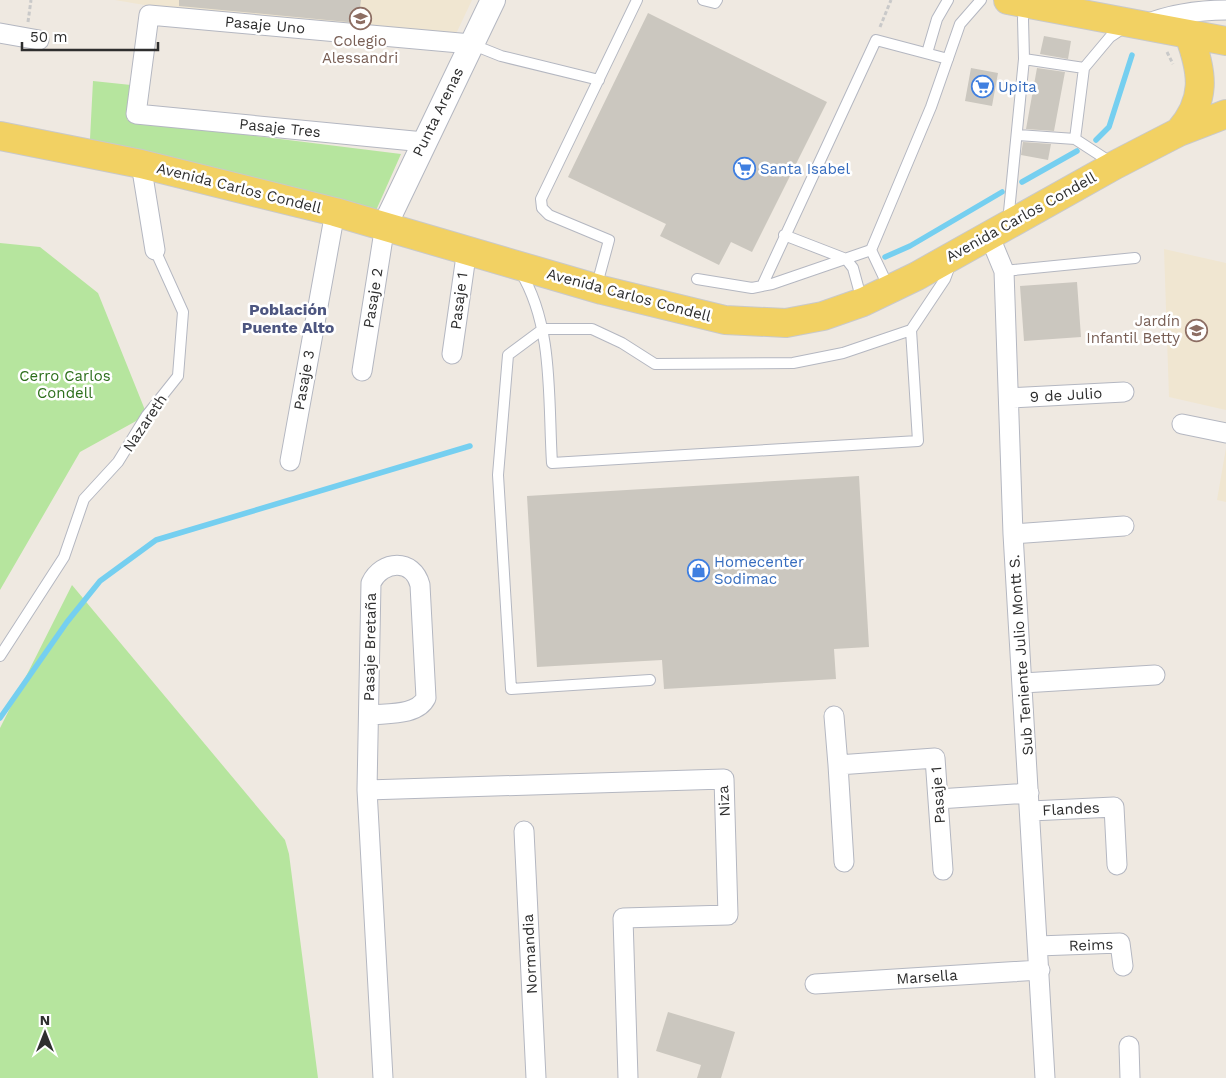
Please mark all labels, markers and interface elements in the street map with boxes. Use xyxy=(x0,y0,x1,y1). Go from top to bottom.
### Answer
school or university icon: Colegio Alessandri xyxy=(348,6,372,30)
street label: Pasaje Uno xyxy=(224,13,306,37)
scale bar xyxy=(22,20,159,52)
text: 50 m xyxy=(30,28,67,46)
place label: Colegio Alessandri xyxy=(322,32,398,67)
street label: Punta Arenas xyxy=(409,65,467,159)
supermarket icon: Upita xyxy=(970,75,994,99)
place label: Upita xyxy=(998,78,1037,96)
street label: Pasaje Tres xyxy=(238,115,322,141)
supermarket icon: Santa Isabel xyxy=(732,157,756,181)
street label: Avenida Carlos Condell xyxy=(155,159,324,217)
place label: Santa Isabel xyxy=(760,160,850,178)
street label: Avenida Carlos Condell xyxy=(943,168,1100,266)
street label: Avenida Carlos Condell xyxy=(545,264,713,326)
street label: Pasaje 2 xyxy=(359,267,387,329)
street label: Pasaje 1 xyxy=(447,271,471,331)
district label: Población Puente Alto xyxy=(242,300,335,337)
place label: Jardín Infantil Betty xyxy=(1086,312,1180,347)
school or university icon: Jardín Infantil Betty xyxy=(1184,318,1208,342)
street label: Pasaje 3 xyxy=(290,349,318,411)
park label: Cerro Carlos Condell xyxy=(19,367,111,402)
street label: 9 de Julio xyxy=(1029,384,1103,406)
street label: Nazareth xyxy=(119,391,171,455)
place label: Homecenter Sodimac xyxy=(714,553,804,588)
street label: Sub Teniente Julio Montt S. xyxy=(1005,554,1037,756)
shop icon: Homecenter Sodimac xyxy=(686,559,710,583)
street label: Pasaje Bretaña xyxy=(360,592,380,701)
street label: Pasaje 1 xyxy=(927,766,949,824)
street label: Niza xyxy=(714,784,734,817)
street label: Flandes xyxy=(1042,799,1100,819)
street label: Normandia xyxy=(519,913,541,994)
street label: Reims xyxy=(1068,935,1114,955)
street label: Marsella xyxy=(896,966,959,988)
north arrow xyxy=(20,1008,70,1058)
text: N xyxy=(40,1012,50,1028)

